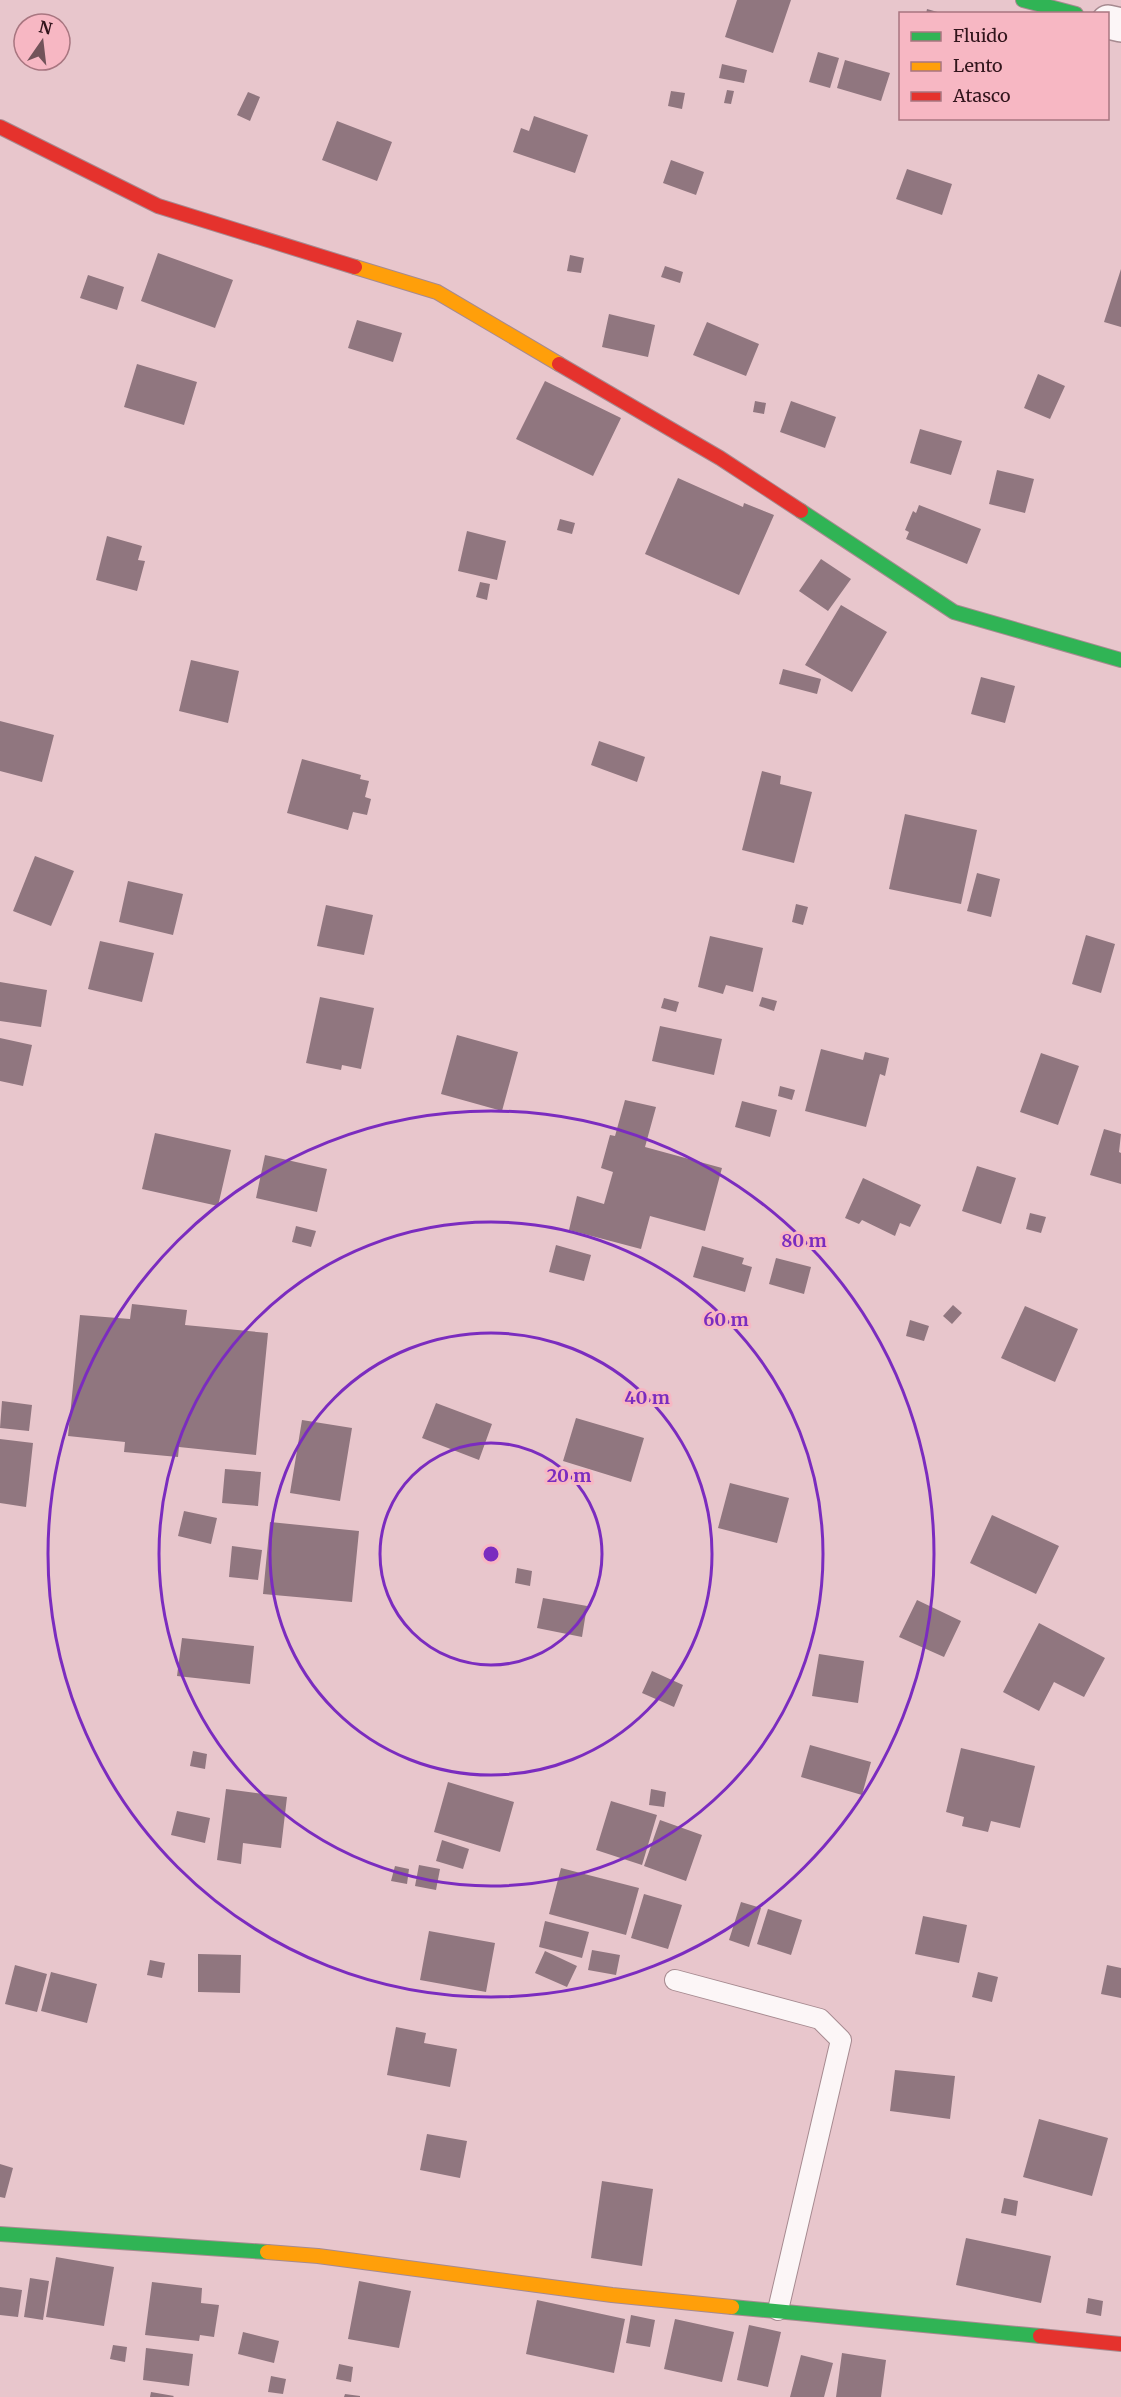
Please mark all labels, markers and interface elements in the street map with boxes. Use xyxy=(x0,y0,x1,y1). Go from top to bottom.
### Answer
north arrow xyxy=(12,12,72,72)
legend xyxy=(899,12,1109,120)
text: N xyxy=(37,16,55,39)
text: Fluido xyxy=(953,24,1008,47)
text: Lento xyxy=(953,54,1003,77)
text: Atasco xyxy=(952,84,1011,107)
text: 80 m xyxy=(781,1229,827,1252)
text: 60 m xyxy=(703,1308,749,1331)
text: 40 m xyxy=(624,1386,670,1409)
text: 20 m xyxy=(547,1464,591,1487)
centre of rings xyxy=(481,1544,501,1564)

